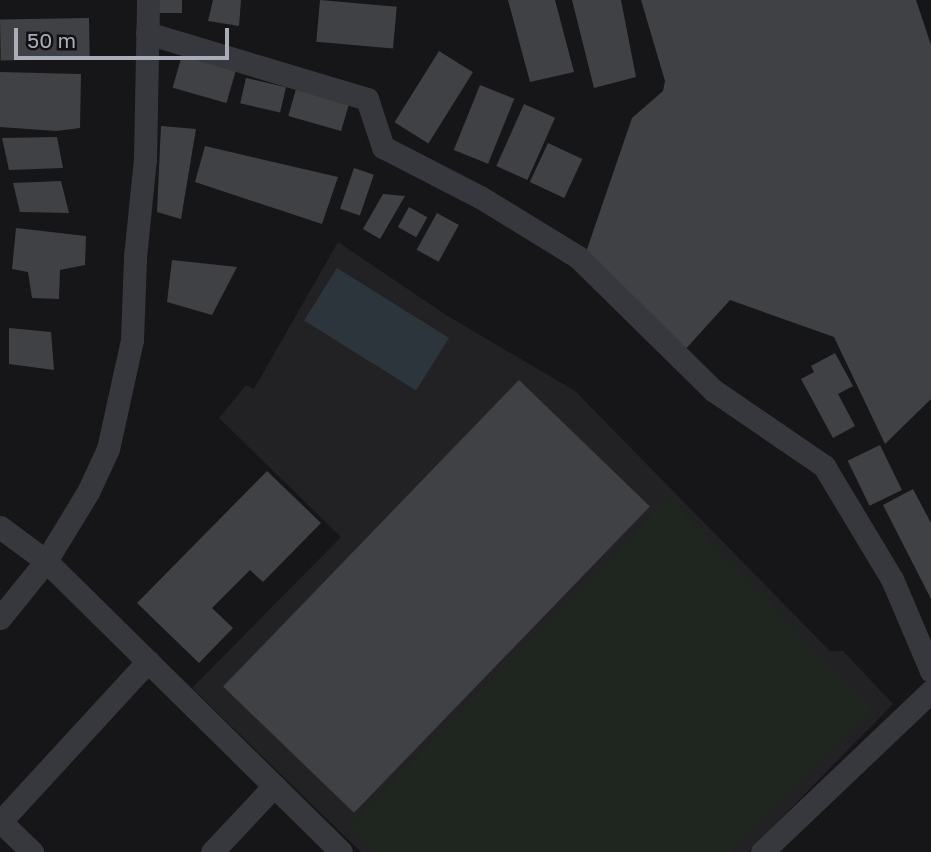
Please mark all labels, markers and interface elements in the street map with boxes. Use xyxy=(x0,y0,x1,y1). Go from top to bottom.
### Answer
scale bar xyxy=(18,14,233,58)
text: 50 m xyxy=(27,27,76,53)

